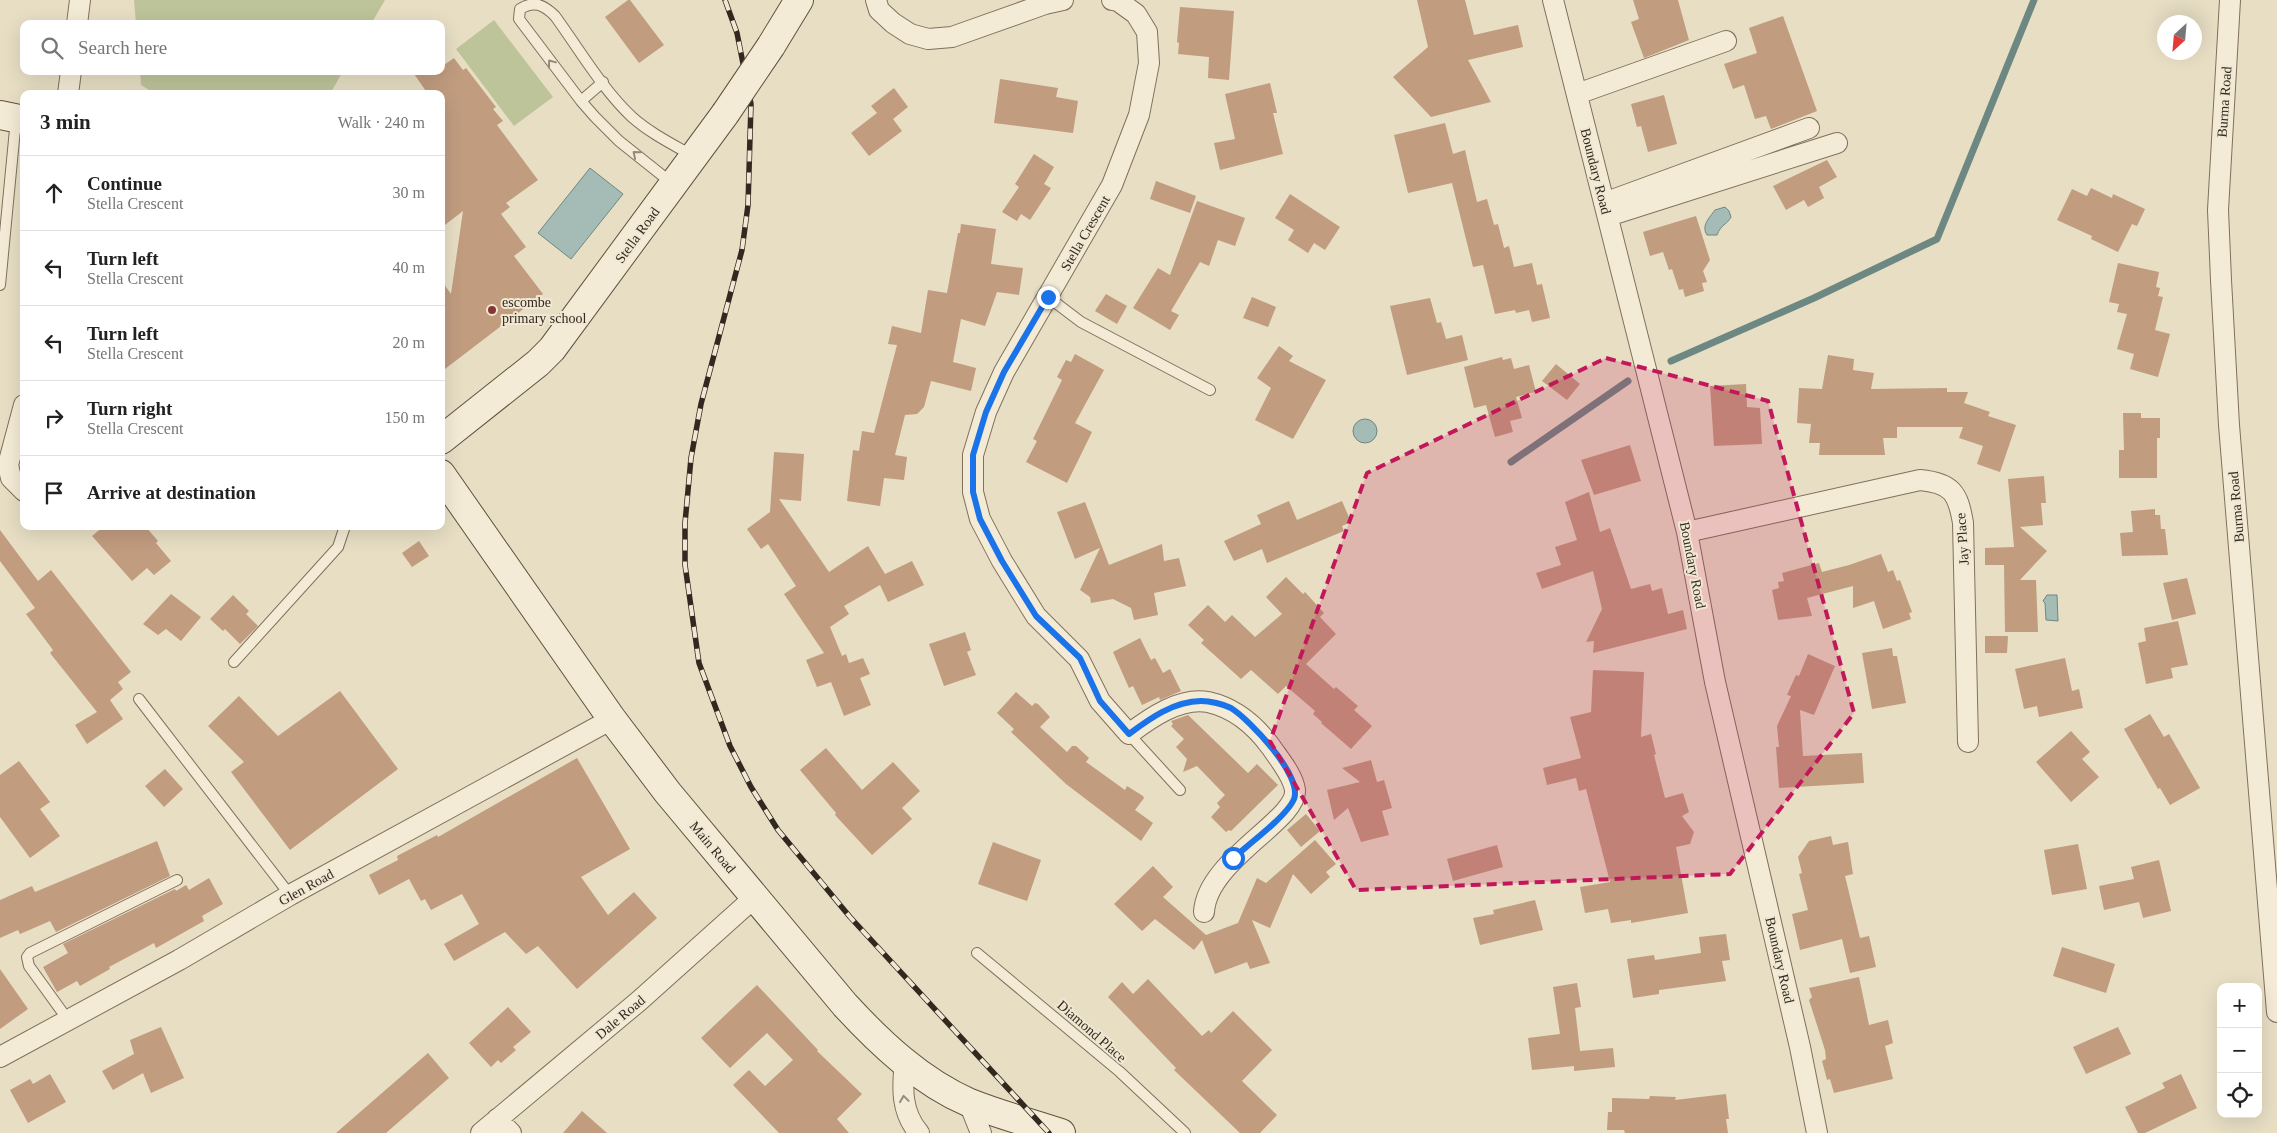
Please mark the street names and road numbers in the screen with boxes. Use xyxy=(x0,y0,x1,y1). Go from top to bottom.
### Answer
street label: Burma Road xyxy=(2215,66,2234,138)
street label: Boundary Road xyxy=(1578,126,1613,216)
street label: Stella Crescent xyxy=(1058,193,1113,274)
street label: Stella Road xyxy=(612,205,663,266)
street label: Burma Road xyxy=(2226,471,2247,543)
street label: Jay Place xyxy=(1953,512,1972,566)
street label: Boundary Road xyxy=(1677,520,1708,610)
street label: Main Road xyxy=(687,819,738,876)
street label: Glen Road xyxy=(276,866,336,909)
street label: Boundary Road xyxy=(1762,915,1797,1005)
street label: Dale Road xyxy=(593,993,648,1042)
street label: Diamond Place xyxy=(1054,998,1129,1065)

